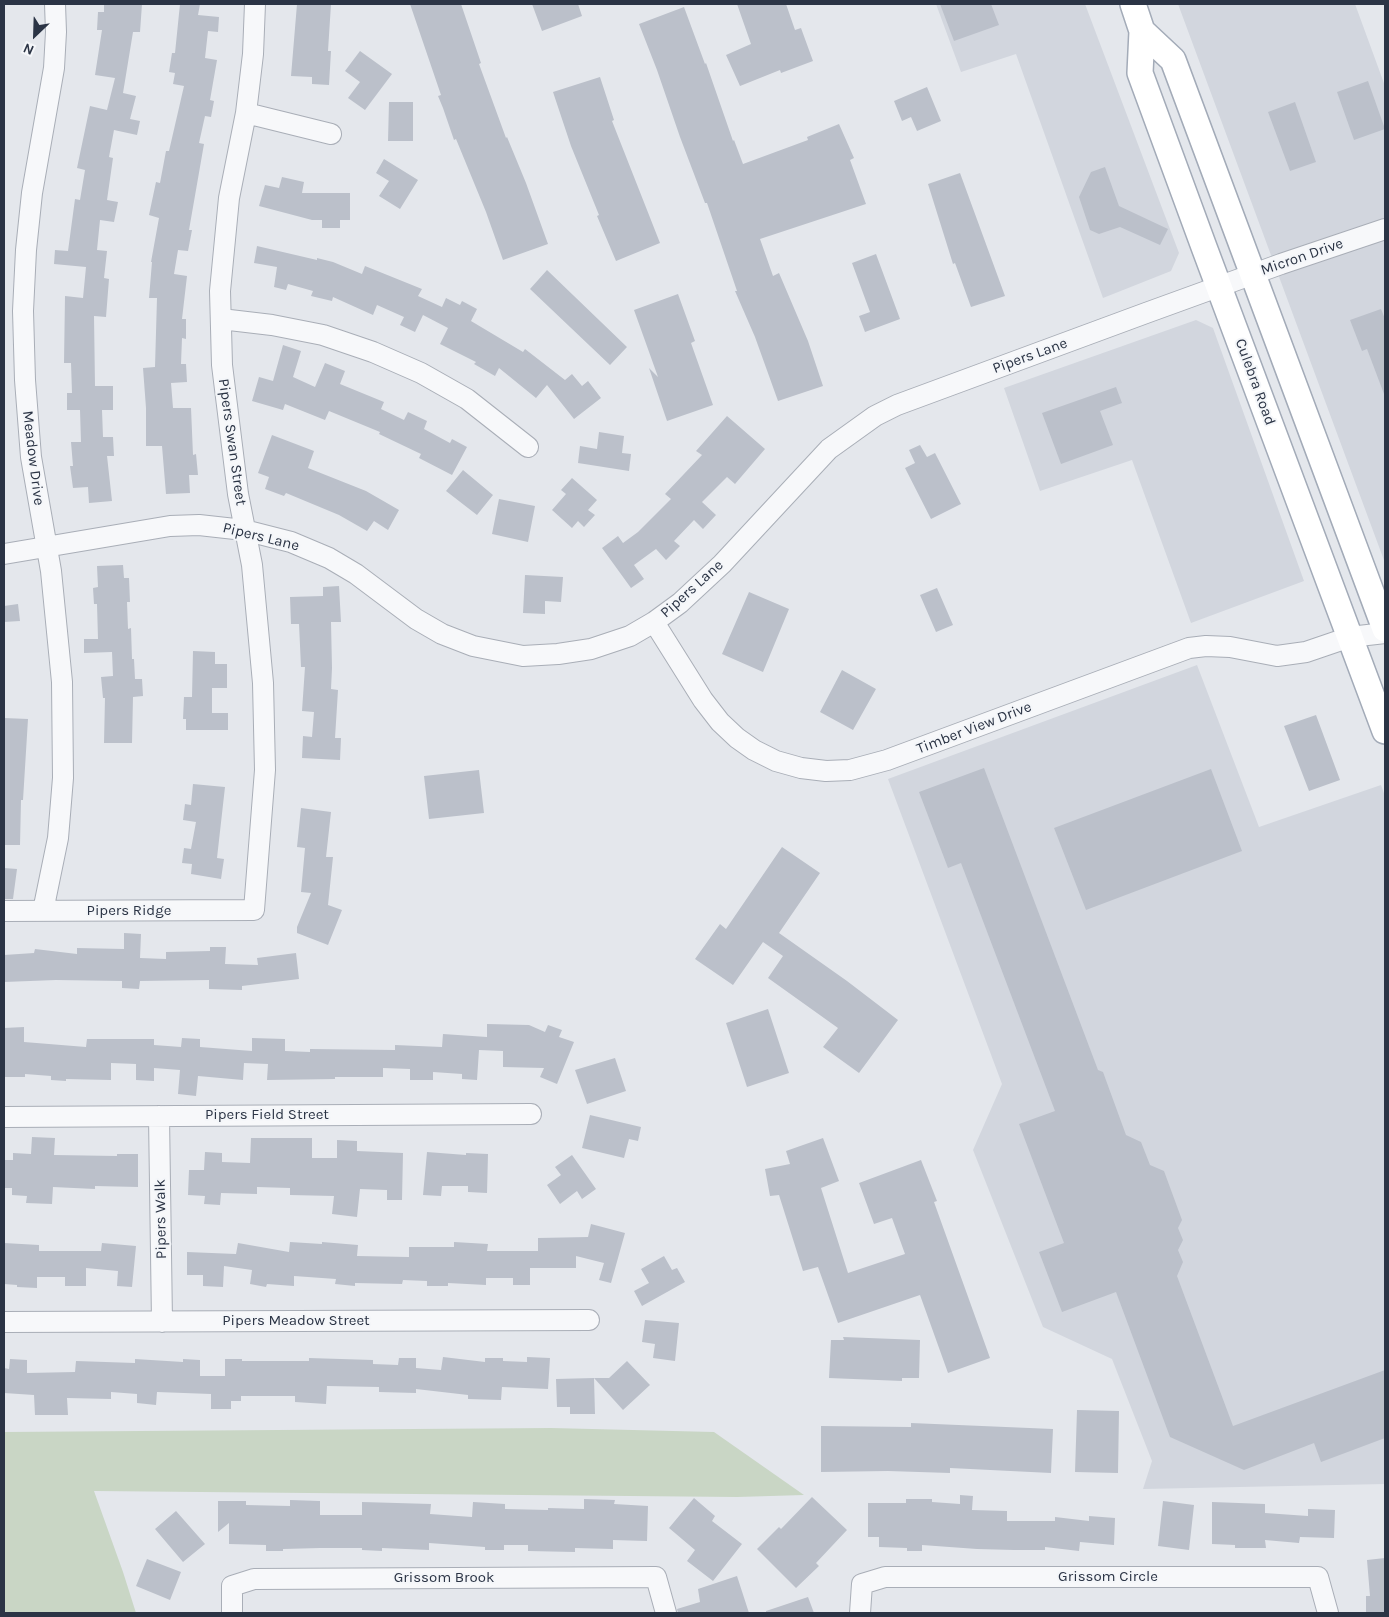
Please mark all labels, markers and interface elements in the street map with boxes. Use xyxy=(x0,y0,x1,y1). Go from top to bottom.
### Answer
north arrow xyxy=(10,10,60,60)
text: N xyxy=(21,39,37,59)
street label: Micron Drive xyxy=(1258,234,1346,280)
street label: Pipers Lane xyxy=(990,334,1070,378)
street label: Culebra Road xyxy=(1231,336,1279,428)
street label: Pipers Swan Street xyxy=(214,377,250,507)
street label: Meadow Drive xyxy=(18,410,48,506)
street label: Pipers Lane xyxy=(221,519,301,555)
street label: Pipers Lane xyxy=(657,556,727,622)
street label: Timber View Drive xyxy=(914,698,1034,758)
street label: Pipers Ridge xyxy=(87,902,171,920)
street label: Pipers Field Street xyxy=(205,1106,329,1124)
street label: Pipers Walk xyxy=(151,1179,171,1259)
street label: Pipers Meadow Street xyxy=(222,1312,370,1330)
street label: Grissom Circle xyxy=(1058,1568,1158,1586)
street label: Grissom Brook xyxy=(394,1569,494,1587)

